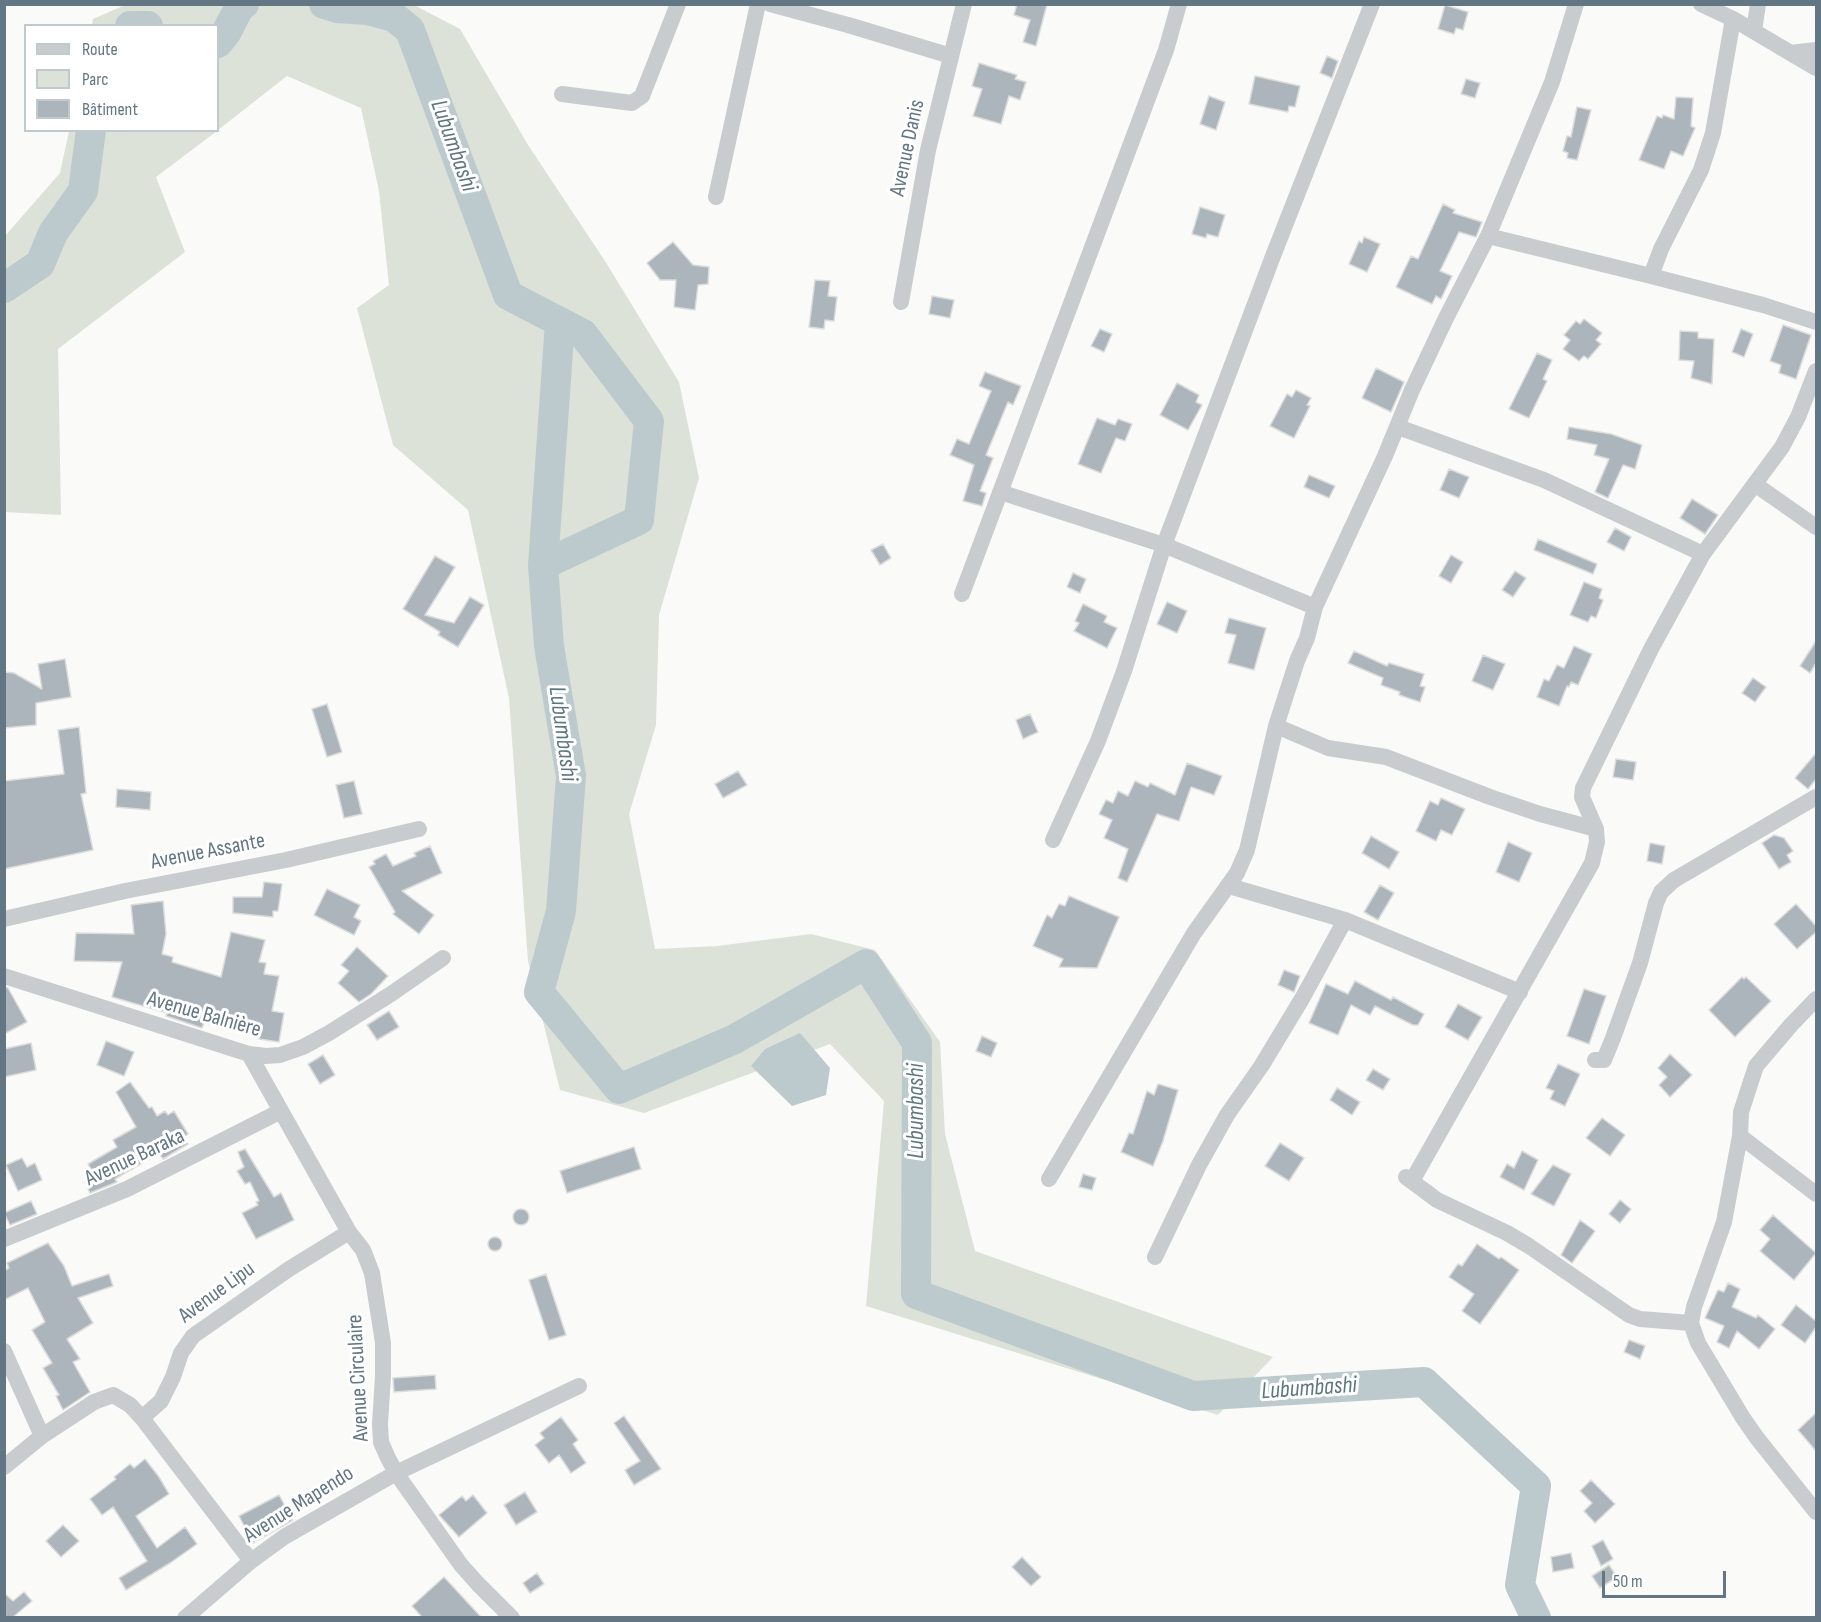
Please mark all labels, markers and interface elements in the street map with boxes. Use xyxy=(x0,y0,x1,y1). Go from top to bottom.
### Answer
legend xyxy=(24,24,219,132)
text: Route xyxy=(82,39,118,60)
text: Parc xyxy=(82,69,108,90)
water label: Lubumbashi xyxy=(423,96,483,196)
street label: Avenue Danis xyxy=(885,97,931,199)
text: Bâtiment xyxy=(82,99,138,120)
water label: Lubumbashi xyxy=(541,685,583,783)
street label: Avenue Assante xyxy=(149,828,267,876)
street label: Avenue Balnière xyxy=(144,986,264,1044)
water label: Lubumbashi xyxy=(903,1063,931,1159)
street label: Avenue Baraka xyxy=(81,1123,189,1193)
street label: Avenue Lipu xyxy=(174,1257,260,1329)
street label: Avenue Circulaire xyxy=(342,1314,376,1442)
water label: Lubumbashi xyxy=(1260,1371,1358,1407)
street label: Avenue Mapendo xyxy=(239,1461,359,1549)
scale bar xyxy=(1605,1559,1730,1597)
text: 50 m xyxy=(1613,1571,1643,1592)

